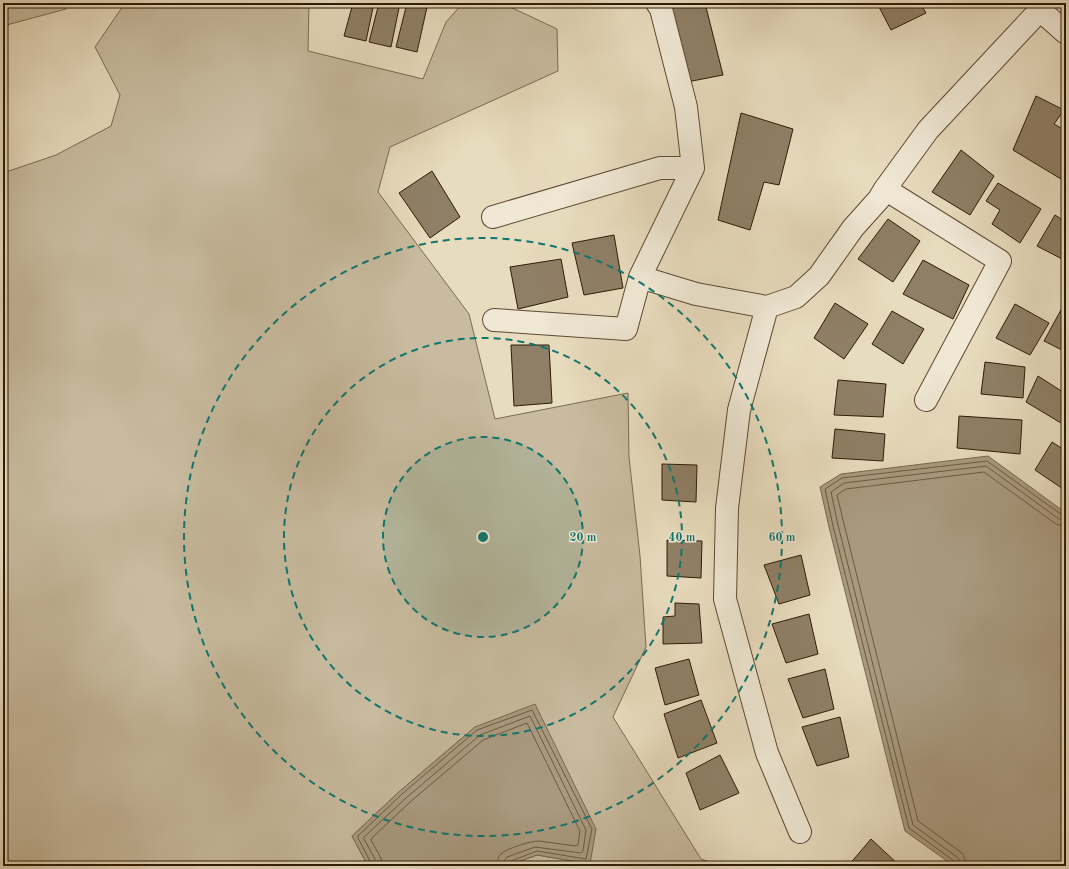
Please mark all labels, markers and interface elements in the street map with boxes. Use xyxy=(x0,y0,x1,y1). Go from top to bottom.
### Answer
centre of rings xyxy=(476,530,490,544)
text: 20 m xyxy=(570,532,597,544)
text: 40 m xyxy=(669,532,696,544)
text: 60 m xyxy=(769,532,796,544)

